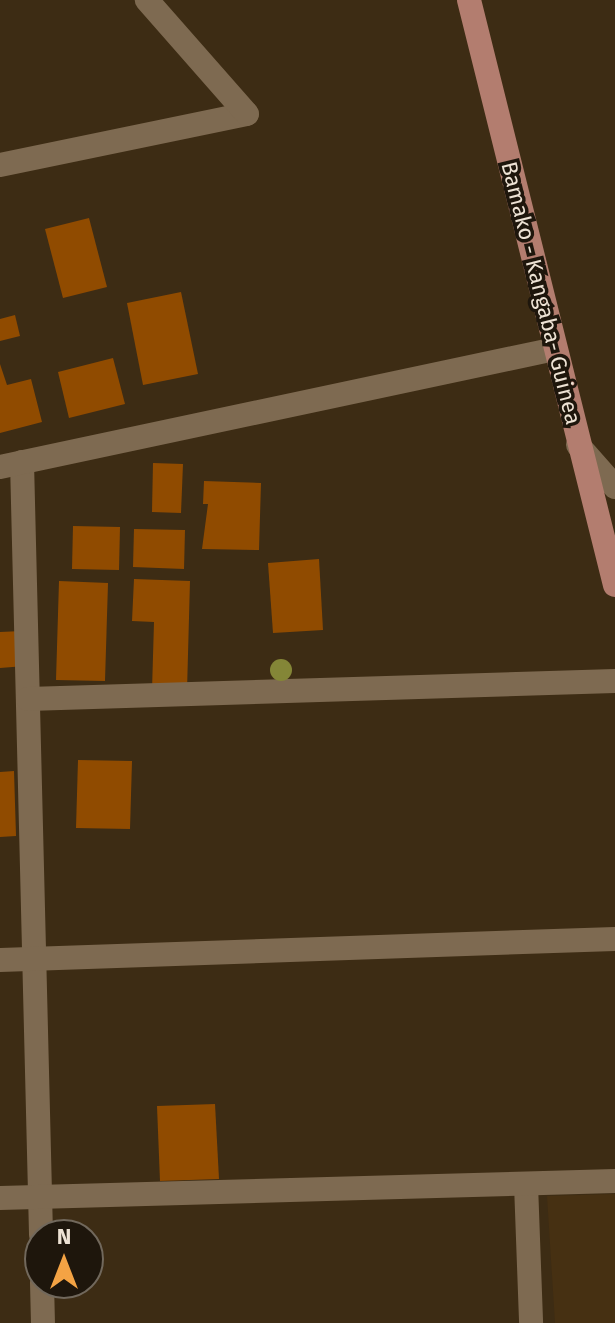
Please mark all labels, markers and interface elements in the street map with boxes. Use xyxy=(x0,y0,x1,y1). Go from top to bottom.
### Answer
street label: Bamako - Kangaba- Guinea xyxy=(496,159,586,427)
north arrow xyxy=(24,1219,104,1299)
text: N xyxy=(57,1223,71,1250)

